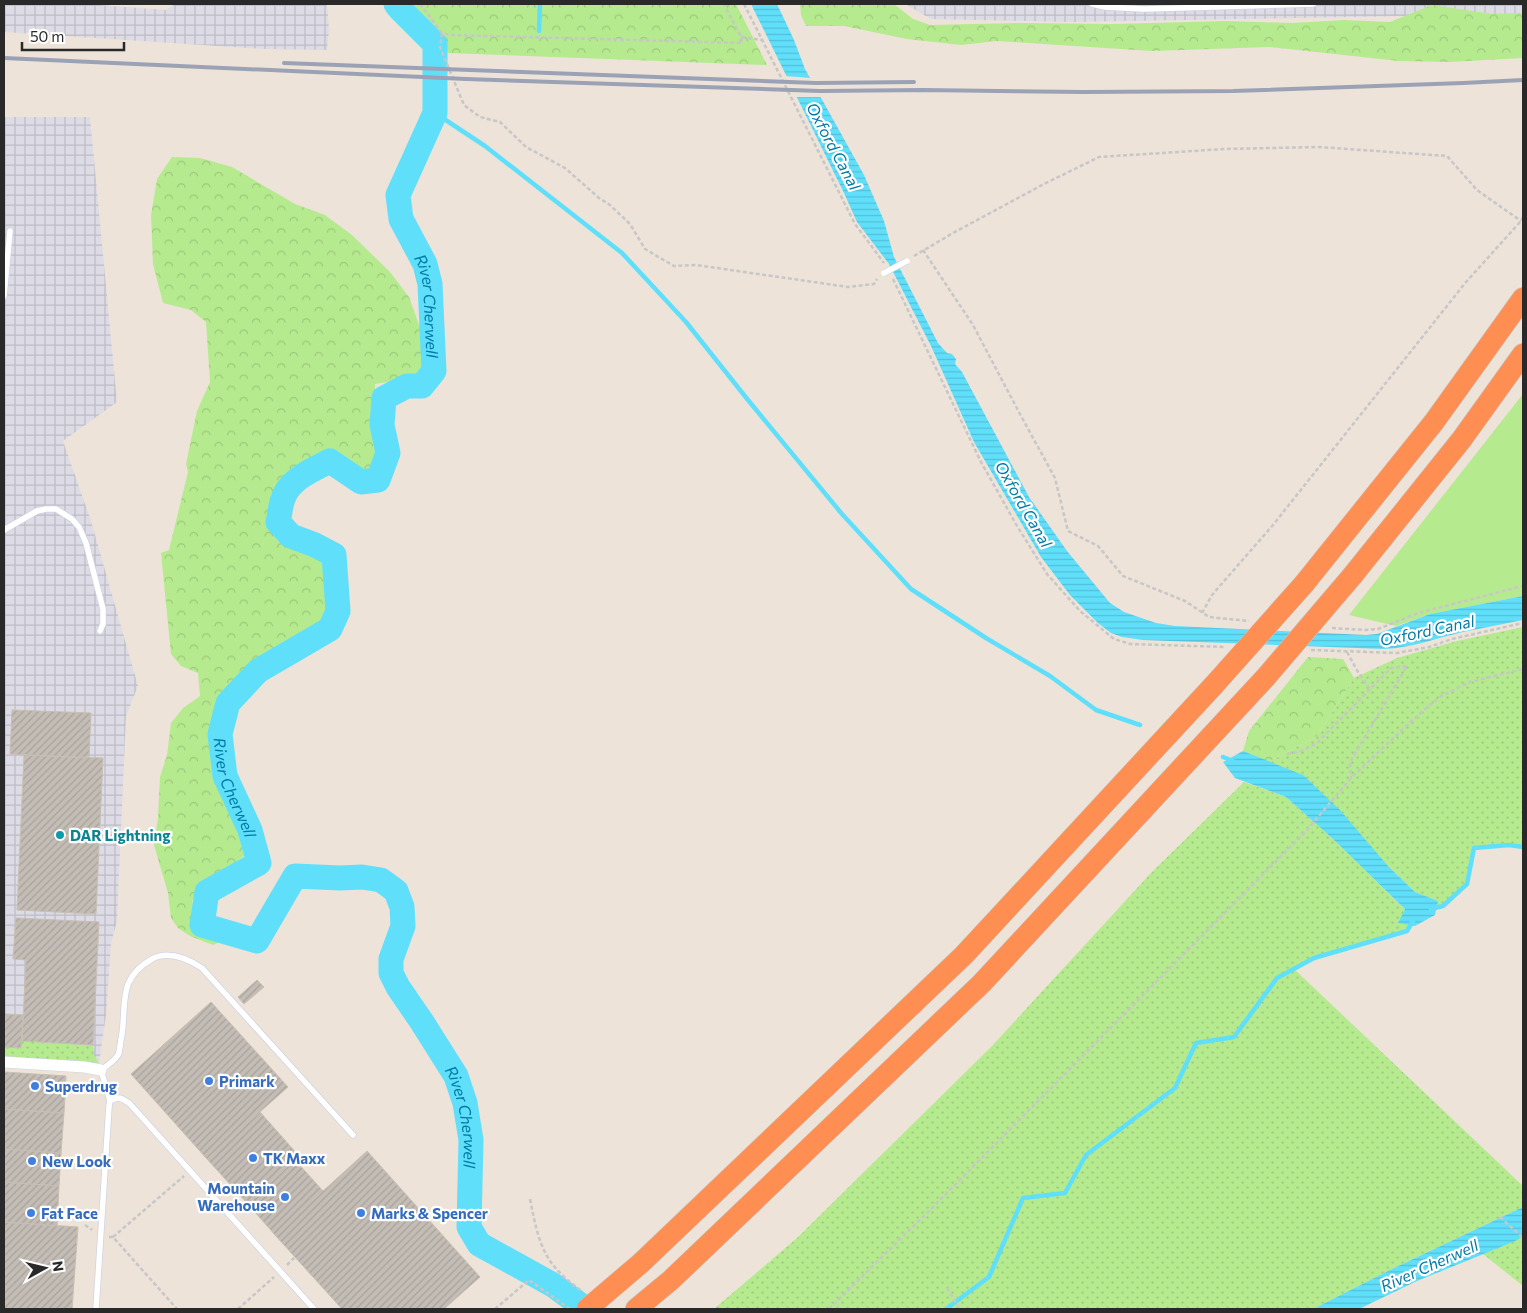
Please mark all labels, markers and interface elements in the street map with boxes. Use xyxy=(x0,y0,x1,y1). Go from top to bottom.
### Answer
scale bar xyxy=(22,20,125,52)
text: 50 m xyxy=(30,27,64,45)
water label: Oxford Canal xyxy=(803,99,865,194)
water label: River Cherwell xyxy=(412,250,443,359)
water label: Oxford Canal xyxy=(992,458,1057,551)
water label: Oxford Canal xyxy=(1378,611,1477,649)
water label: River Cherwell xyxy=(211,736,261,840)
place label: DAR Lightning xyxy=(70,826,170,844)
marker: DAR Lightning xyxy=(54,829,66,841)
water label: River Cherwell xyxy=(442,1062,481,1169)
place label: Primark xyxy=(219,1072,275,1090)
marker: Primark xyxy=(203,1075,215,1087)
place label: Superdrug xyxy=(45,1077,117,1095)
marker: Superdrug xyxy=(29,1080,41,1092)
place label: TK Maxx xyxy=(263,1149,326,1167)
place label: New Look xyxy=(42,1152,112,1170)
marker: TK Maxx xyxy=(247,1152,259,1164)
marker: New Look xyxy=(26,1155,38,1167)
place label: Mountain Warehouse xyxy=(197,1179,275,1214)
marker: Mountain Warehouse xyxy=(279,1191,291,1203)
place label: Fat Face xyxy=(41,1204,98,1222)
place label: Marks & Spencer xyxy=(371,1204,488,1222)
marker: Fat Face xyxy=(25,1207,37,1219)
marker: Marks & Spencer xyxy=(355,1207,367,1219)
water label: River Cherwell xyxy=(1377,1235,1482,1295)
north arrow xyxy=(20,1243,70,1293)
text: N xyxy=(49,1260,68,1273)

